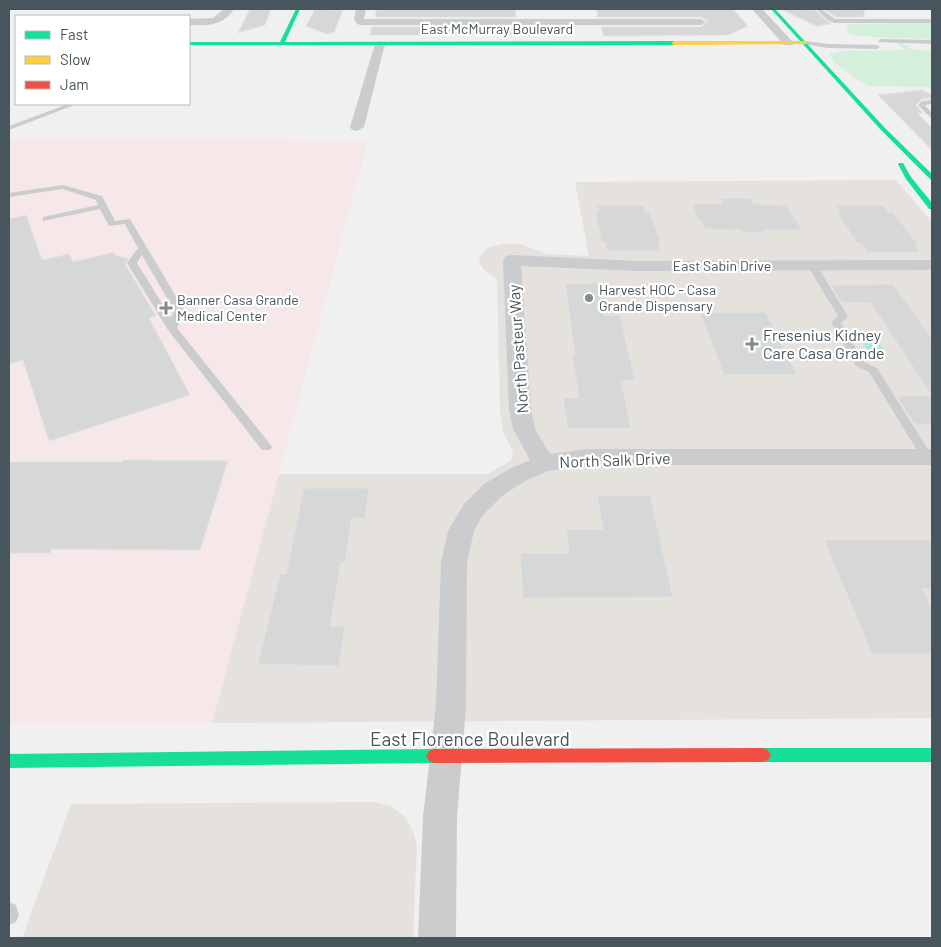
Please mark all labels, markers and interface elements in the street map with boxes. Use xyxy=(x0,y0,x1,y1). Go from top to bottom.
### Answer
legend xyxy=(15,15,190,105)
street label: East McMurray Boulevard xyxy=(421,20,573,37)
text: Fast xyxy=(60,25,88,43)
text: Slow xyxy=(60,50,91,68)
text: Jam xyxy=(60,75,89,93)
street label: East Sabin Drive xyxy=(673,257,771,274)
place label: Harvest HOC - Casa Grande Dispensary xyxy=(599,281,716,314)
street label: North Pasteur Way xyxy=(503,283,531,414)
place label: Banner Casa Grande Medical Center xyxy=(177,291,299,324)
marker: Harvest HOC - Casa Grande Dispensary xyxy=(583,292,595,304)
marker: Banner Casa Grande Medical Center xyxy=(159,301,173,315)
place label: Fresenius Kidney Care Casa Grande xyxy=(763,325,885,362)
marker: Fresenius Kidney Care Casa Grande xyxy=(745,337,759,351)
street label: North Salk Drive xyxy=(559,448,671,471)
street label: East Florence Boulevard xyxy=(370,727,570,750)

